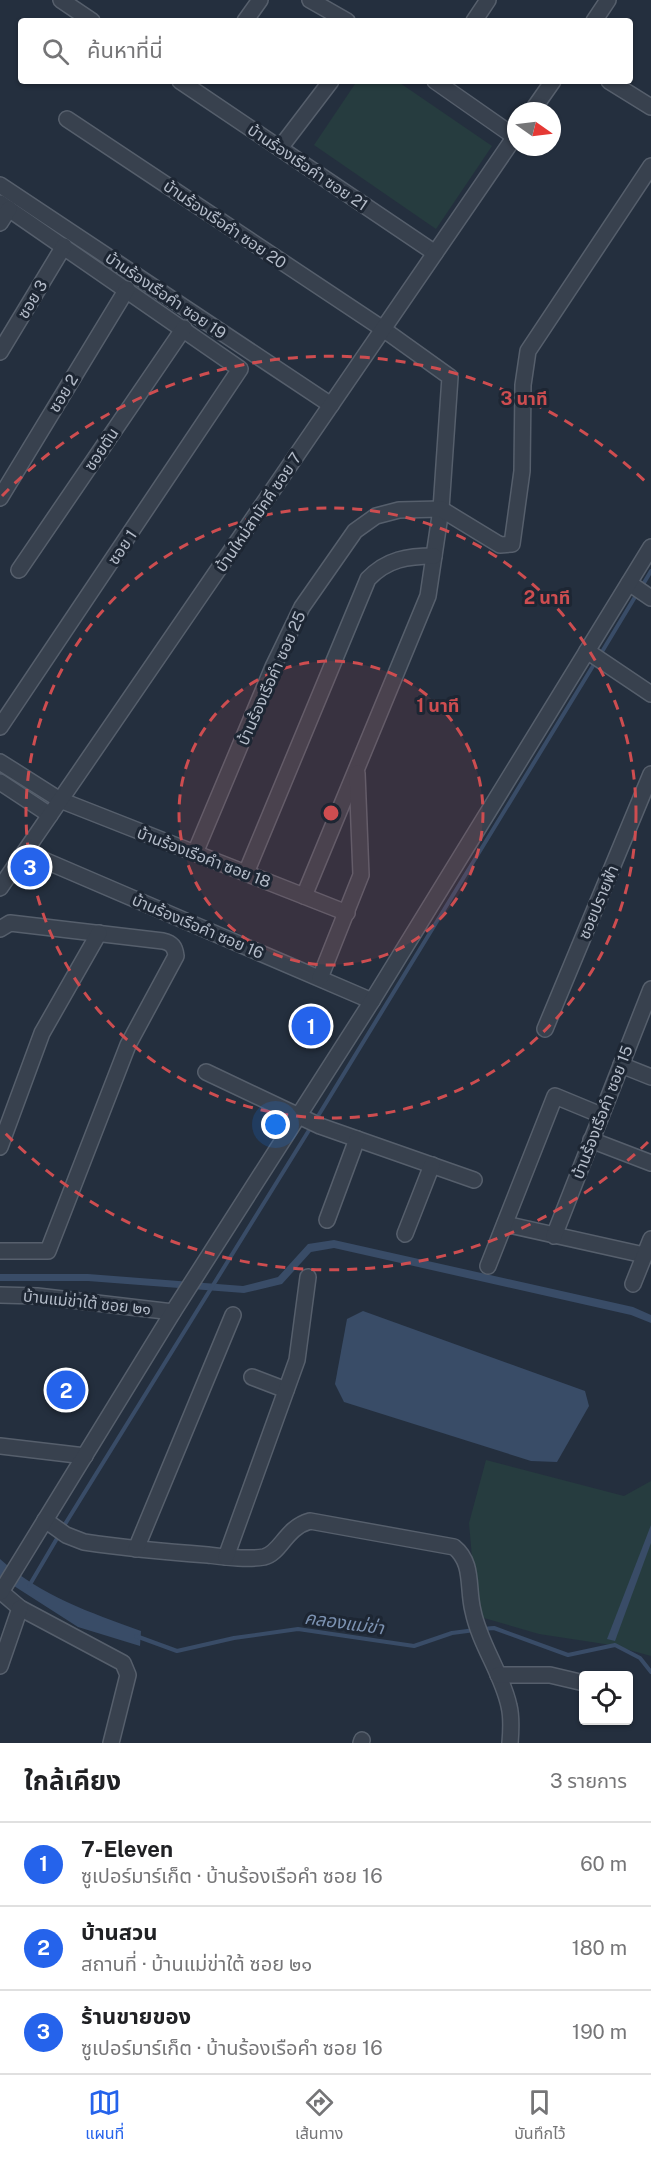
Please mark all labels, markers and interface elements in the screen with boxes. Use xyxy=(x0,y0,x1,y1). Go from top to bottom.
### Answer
search box xyxy=(18,18,633,84)
icon: search xyxy=(39,35,72,68)
text: ค้นหาที่นี่ xyxy=(87,37,163,63)
north arrow xyxy=(507,102,561,156)
street label: บ้านร้องเรือคำ ซอย 21 xyxy=(244,120,371,215)
street label: บ้านร้องเรือคำ ซอย 20 xyxy=(160,176,290,273)
street label: บ้านร้องเรือคำ ซอย 19 xyxy=(102,248,230,343)
street label: ซอย 3 xyxy=(14,277,51,322)
street label: ซอย 2 xyxy=(45,371,82,416)
text: 3 นาที xyxy=(500,388,548,409)
street label: ซอยตัน xyxy=(80,424,123,474)
street label: บ้านใหม่สามัคคี ซอย 7 xyxy=(211,449,305,576)
street label: ซอย 1 xyxy=(104,526,141,568)
text: 2 นาที xyxy=(524,587,570,608)
street label: บ้านร้องเรือคำ ซอย 25 xyxy=(233,608,310,748)
text: 1 นาที xyxy=(417,695,459,716)
centre of rings xyxy=(321,803,341,823)
street label: บ้านร้องเรือคำ ซอย 18 xyxy=(134,823,273,892)
pin: 3 xyxy=(10,844,50,890)
street label: ซอยปรายฟ้า xyxy=(574,862,623,942)
street label: บ้านร้องเรือคำ ซอย 16 xyxy=(129,890,267,963)
pin: 1 xyxy=(292,1004,330,1048)
street label: บ้านร้องเรือคำ ซอย 15 xyxy=(568,1043,637,1182)
your location xyxy=(261,1110,290,1139)
street label: บ้านแม่ข่าใต้ ซอย ๒๑ xyxy=(22,1286,152,1319)
pin: 2 xyxy=(46,1368,86,1412)
water label: คลองแม่ข่า xyxy=(303,1607,386,1639)
map controls xyxy=(579,1671,633,1725)
button: locate xyxy=(579,1671,633,1725)
text: ใกล้เคียง xyxy=(24,1765,121,1796)
text: 3 รายการ xyxy=(550,1769,627,1793)
text: 7-Eleven xyxy=(81,1836,173,1862)
text: 1 xyxy=(39,1852,48,1876)
text: 60 m xyxy=(580,1852,627,1876)
text: ซูเปอร์มาร์เก็ต · บ้านร้องเรือคำ ซอย 16 xyxy=(81,1864,383,1888)
text: บ้านสวน xyxy=(81,1919,158,1945)
text: 2 xyxy=(37,1936,50,1960)
text: 180 m xyxy=(572,1936,627,1960)
text: สถานที่ · บ้านแม่ข่าใต้ ซอย ๒๑ xyxy=(81,1952,312,1976)
text: ร้านขายของ xyxy=(81,2003,191,2029)
text: 3 xyxy=(37,2020,50,2044)
text: 190 m xyxy=(572,2020,627,2044)
text: ซูเปอร์มาร์เก็ต · บ้านร้องเรือคำ ซอย 16 xyxy=(81,2036,383,2060)
tab: แผนที่ xyxy=(85,2086,124,2146)
tab: เส้นทาง xyxy=(295,2086,343,2146)
tab: บันทึกไว้ xyxy=(514,2086,566,2146)

